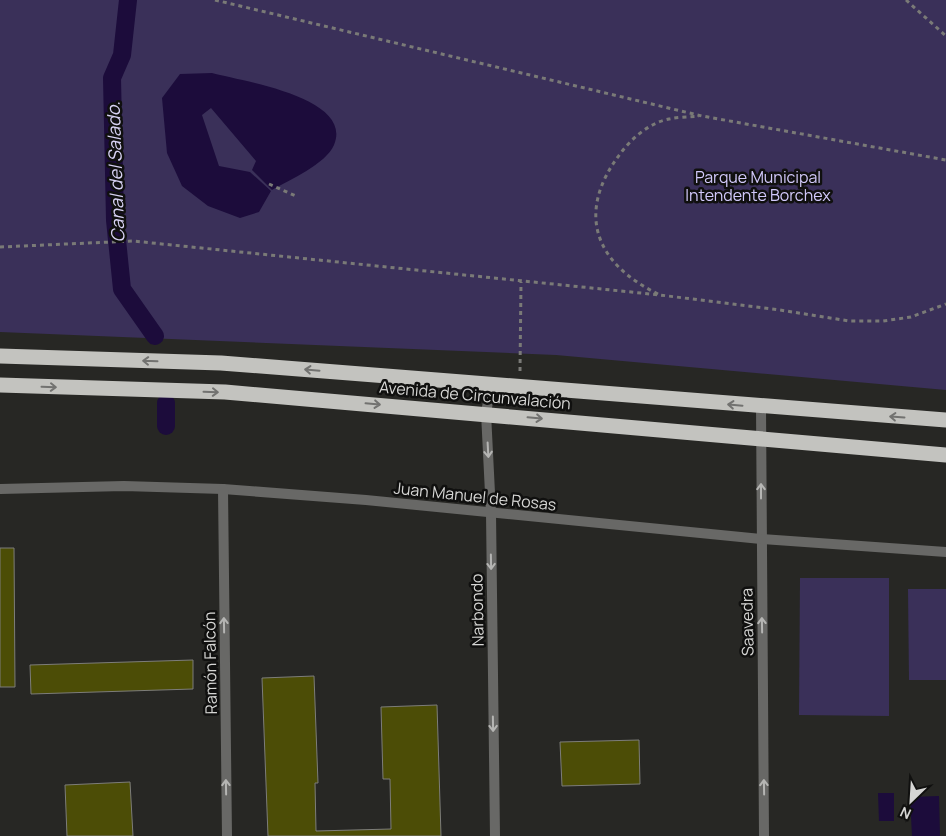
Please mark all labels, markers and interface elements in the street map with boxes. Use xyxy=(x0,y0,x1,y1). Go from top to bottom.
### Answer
water label: Canal del Salado. xyxy=(101,101,129,243)
park label: Parque Municipal Intendente Borchex xyxy=(685,166,831,206)
one-way arrow xyxy=(142,356,158,366)
one-way arrow xyxy=(304,366,320,375)
street label: Avenida de Circunvalación xyxy=(378,376,572,414)
one-way arrow xyxy=(40,382,56,391)
one-way arrow xyxy=(203,387,219,396)
one-way arrow xyxy=(365,399,381,409)
one-way arrow xyxy=(728,400,744,409)
one-way arrow xyxy=(527,413,543,423)
one-way arrow xyxy=(890,413,906,422)
one-way arrow xyxy=(483,442,492,458)
street label: Juan Manuel de Rosas xyxy=(393,477,557,515)
one-way arrow xyxy=(756,483,766,499)
one-way arrow xyxy=(486,553,496,569)
street label: Narbondo xyxy=(465,573,489,647)
street label: Saavedra xyxy=(735,588,759,656)
street label: Ramón Falcón xyxy=(198,612,222,714)
one-way arrow xyxy=(220,617,229,633)
one-way arrow xyxy=(757,617,767,634)
one-way arrow xyxy=(488,716,498,732)
north arrow xyxy=(886,776,936,826)
one-way arrow xyxy=(222,780,231,796)
one-way arrow xyxy=(759,780,769,796)
text: N xyxy=(897,802,914,824)

